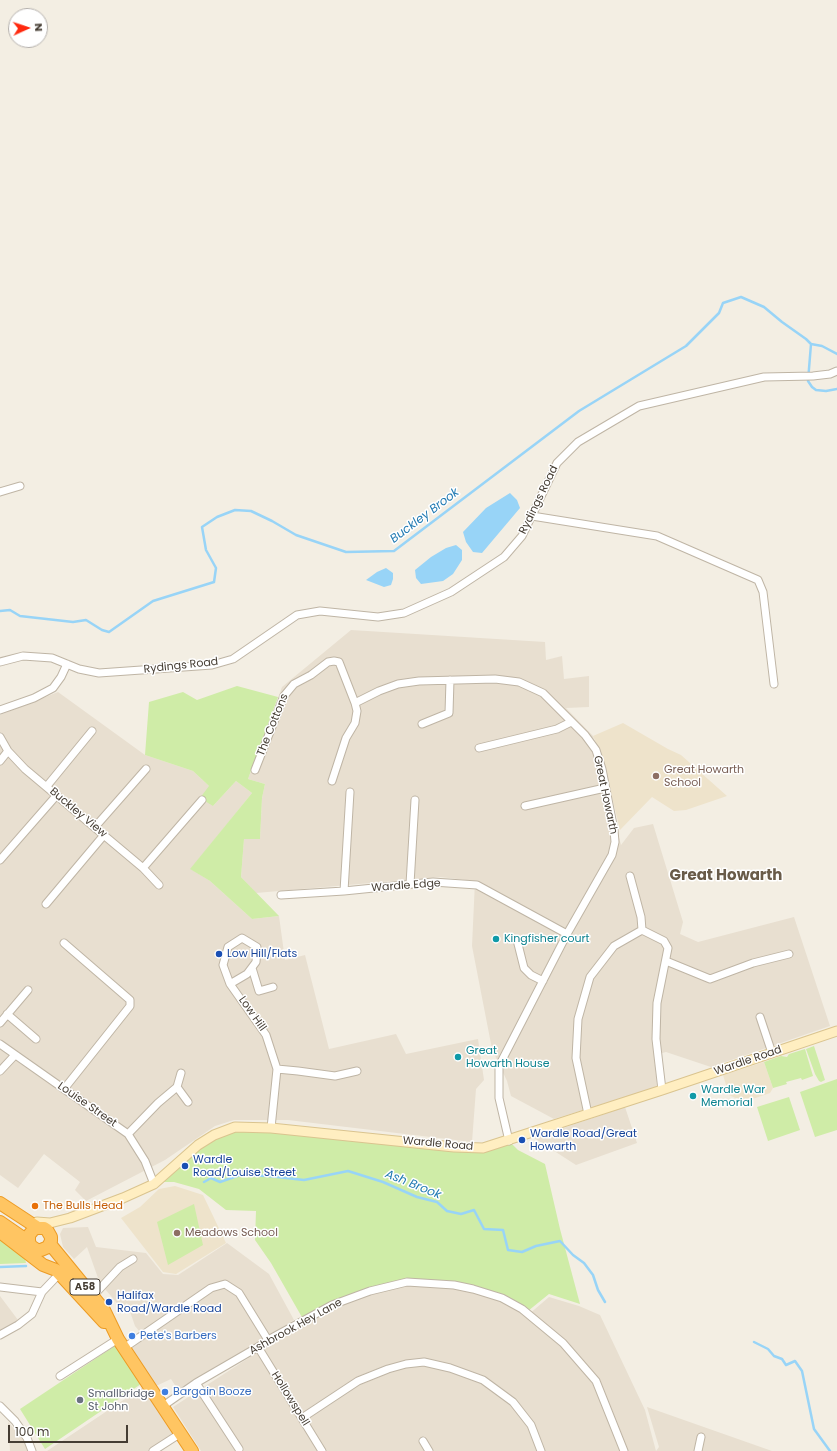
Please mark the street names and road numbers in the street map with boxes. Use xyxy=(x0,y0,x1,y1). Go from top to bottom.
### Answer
street label: Rydings Road xyxy=(517,464,561,536)
street label: Rydings Road xyxy=(143,656,219,676)
street label: The Cottons xyxy=(254,692,292,758)
street label: Great Howarth xyxy=(590,754,620,836)
street label: Buckley View xyxy=(47,785,109,841)
street label: Wardle Edge xyxy=(371,877,441,895)
street label: Low Hill xyxy=(235,994,269,1034)
street label: Wardle Road xyxy=(712,1043,784,1079)
street label: Louise Street xyxy=(55,1080,119,1130)
street label: Wardle Road xyxy=(402,1134,474,1154)
road number: A58 xyxy=(70,1279,100,1295)
street label: Ashbrook Hey Lane xyxy=(247,1296,345,1358)
street label: Hollowspell xyxy=(268,1369,312,1429)

